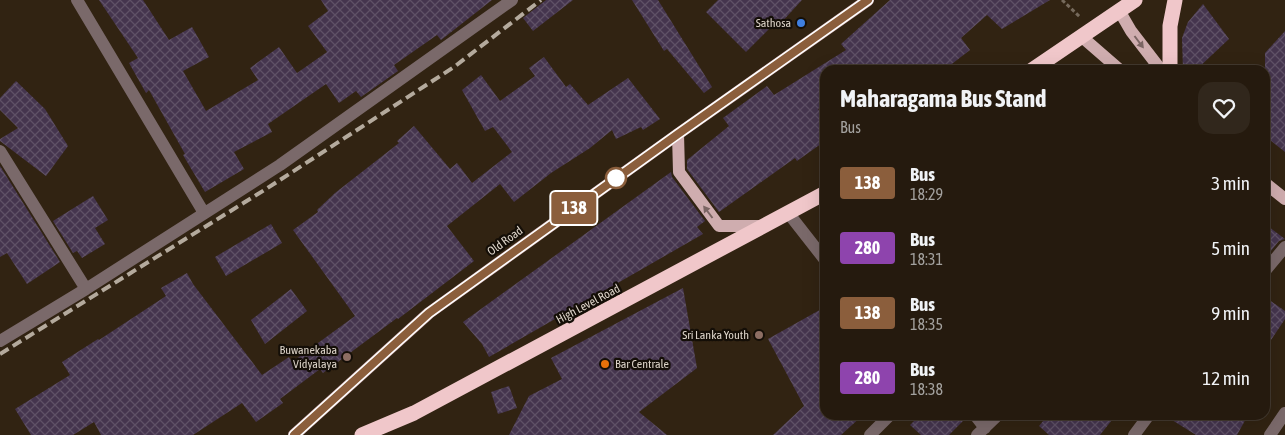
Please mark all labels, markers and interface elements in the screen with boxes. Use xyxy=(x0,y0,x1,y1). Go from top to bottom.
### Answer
place label: Sathosa xyxy=(756,16,791,30)
marker: Sathosa xyxy=(795,17,807,29)
one-way arrow xyxy=(1134,35,1144,49)
button: heart xyxy=(1198,82,1250,134)
text: Maharagama Bus Stand xyxy=(840,85,1046,112)
text: Bus xyxy=(840,118,861,136)
text: Bus xyxy=(910,163,935,185)
unlabelled marker xyxy=(605,167,627,189)
text: 138 xyxy=(855,172,880,193)
text: 3 min xyxy=(1211,172,1250,194)
text: 18:29 xyxy=(910,185,943,203)
line badge: 138 xyxy=(545,192,603,224)
text: 138 xyxy=(561,197,587,218)
one-way arrow xyxy=(703,205,713,218)
street label: Old Road xyxy=(485,223,525,259)
text: Bus xyxy=(910,228,935,250)
text: 280 xyxy=(855,237,880,258)
text: 5 min xyxy=(1211,237,1250,259)
text: 18:31 xyxy=(910,250,943,268)
street label: High Level Road xyxy=(554,281,622,327)
text: Bus xyxy=(910,293,935,315)
text: 138 xyxy=(855,302,880,323)
text: 9 min xyxy=(1211,302,1250,324)
text: 18:35 xyxy=(910,315,943,333)
place label: Sri Lanka Youth xyxy=(682,328,749,342)
marker: Sri Lanka Youth xyxy=(753,329,765,341)
place label: Buwanekaba Vidyalaya xyxy=(279,343,337,371)
marker: Buwanekaba Vidyalaya xyxy=(341,351,353,363)
place label: Bar Centrale xyxy=(615,357,669,371)
marker: Bar Centrale xyxy=(599,358,611,370)
text: Bus xyxy=(910,358,935,380)
text: 280 xyxy=(855,367,880,388)
text: 12 min xyxy=(1202,367,1250,389)
text: 18:38 xyxy=(910,380,943,398)

